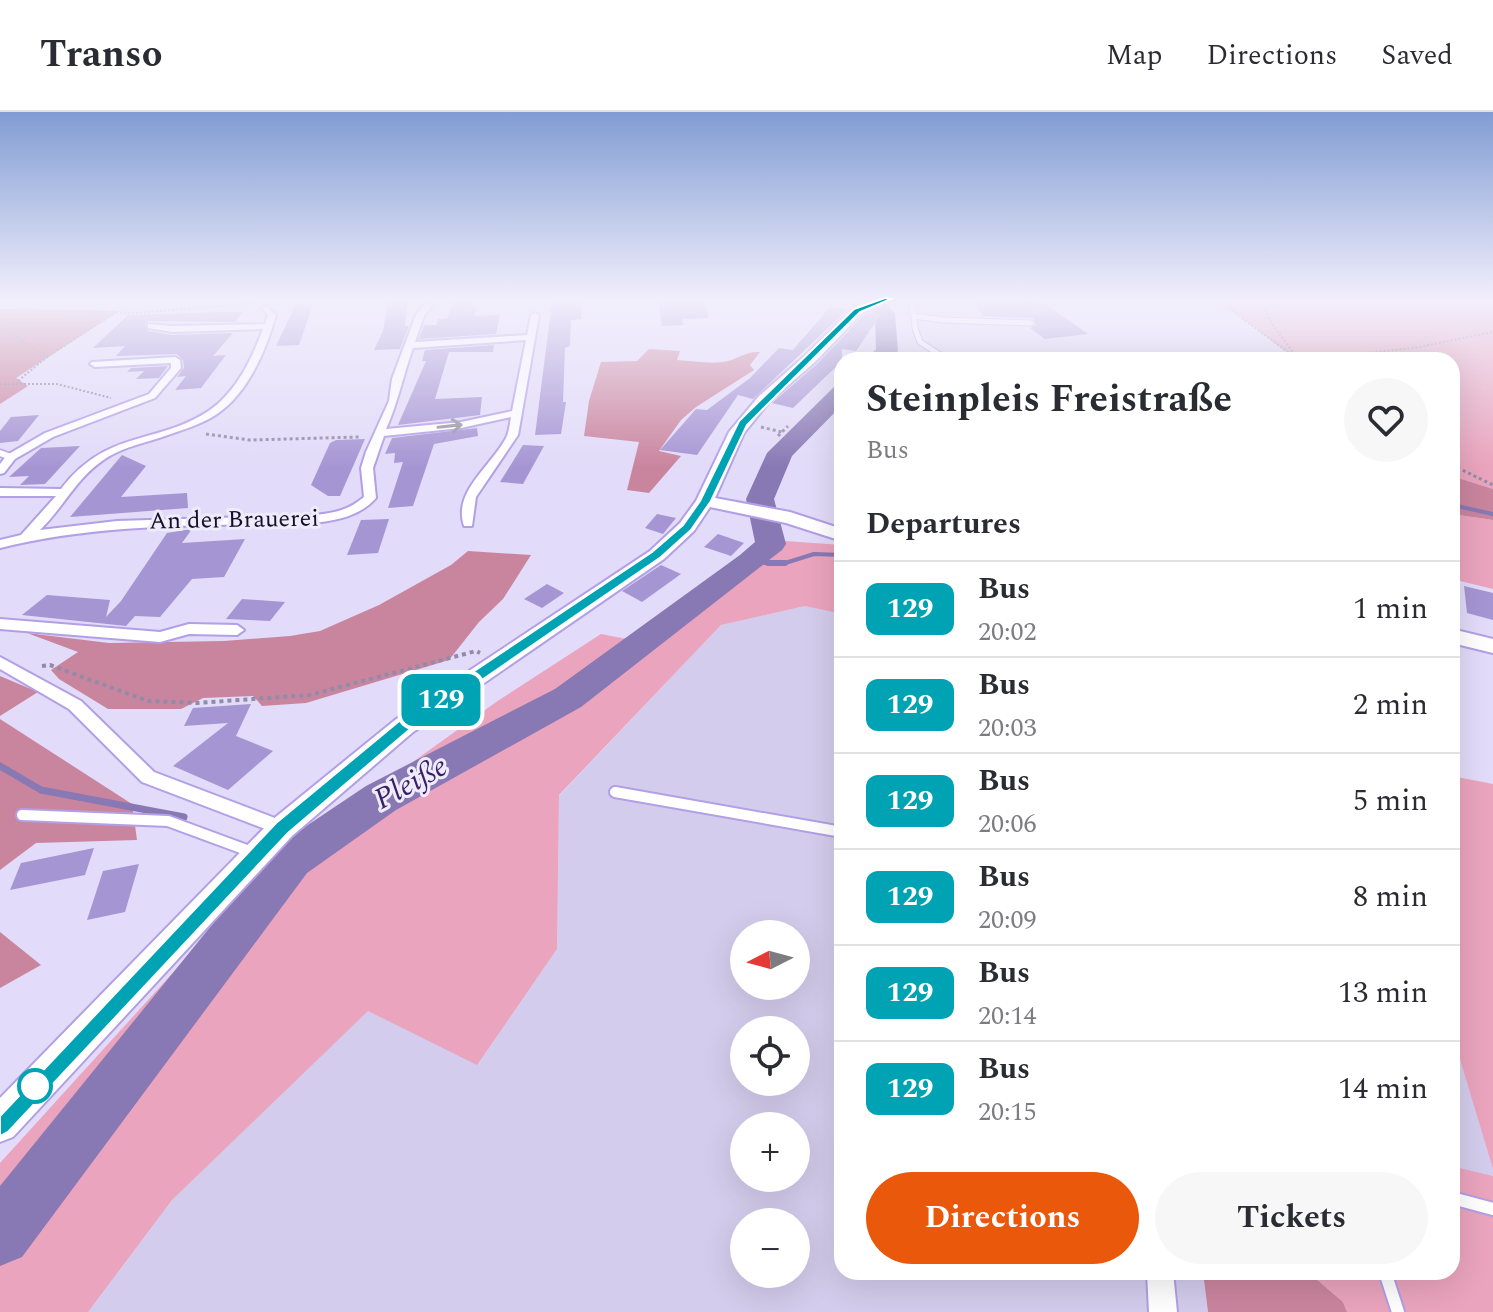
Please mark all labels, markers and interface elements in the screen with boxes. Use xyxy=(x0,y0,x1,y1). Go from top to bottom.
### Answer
text: Transo xyxy=(40,26,162,84)
text: Map xyxy=(1106,34,1163,77)
text: Directions xyxy=(1207,34,1337,77)
text: Saved xyxy=(1381,34,1453,77)
text: Steinpleis Freistraße xyxy=(866,371,1232,429)
button: heart xyxy=(1344,378,1428,462)
one-way arrow xyxy=(436,419,463,434)
text: Bus xyxy=(866,430,909,470)
street label: An der Brauerei xyxy=(149,501,319,539)
text: Departures xyxy=(866,501,1021,547)
text: Bus xyxy=(978,566,1030,612)
text: 1 min xyxy=(1353,586,1428,632)
text: 129 xyxy=(886,587,934,630)
text: 20:02 xyxy=(978,612,1037,652)
text: Bus xyxy=(978,662,1030,708)
line badge: 129 xyxy=(395,674,487,726)
text: 129 xyxy=(417,678,465,721)
text: 2 min xyxy=(1353,682,1428,728)
text: 129 xyxy=(886,683,934,726)
text: 20:03 xyxy=(978,708,1037,748)
water label: Pleiße xyxy=(366,744,456,822)
text: Bus xyxy=(978,758,1030,804)
text: 5 min xyxy=(1353,778,1428,824)
text: 129 xyxy=(886,779,934,822)
text: 20:06 xyxy=(978,804,1037,844)
text: Bus xyxy=(978,854,1030,900)
text: 8 min xyxy=(1353,874,1428,920)
text: 129 xyxy=(886,875,934,918)
text: 20:09 xyxy=(978,900,1037,940)
north arrow xyxy=(730,920,810,1000)
map controls xyxy=(730,920,810,1288)
text: Bus xyxy=(978,950,1030,996)
text: 13 min xyxy=(1338,970,1428,1016)
text: 129 xyxy=(886,971,934,1014)
text: 20:14 xyxy=(978,996,1037,1036)
button: locate xyxy=(730,1016,810,1096)
text: Bus xyxy=(978,1046,1030,1092)
text: 14 min xyxy=(1338,1066,1428,1112)
text: 129 xyxy=(886,1067,934,1110)
unlabelled marker xyxy=(18,1069,52,1103)
text: 20:15 xyxy=(978,1092,1037,1132)
button: + xyxy=(730,1112,810,1192)
button: Directions xyxy=(866,1172,1139,1264)
button: Tickets xyxy=(1155,1172,1428,1264)
button: − xyxy=(730,1208,810,1288)

